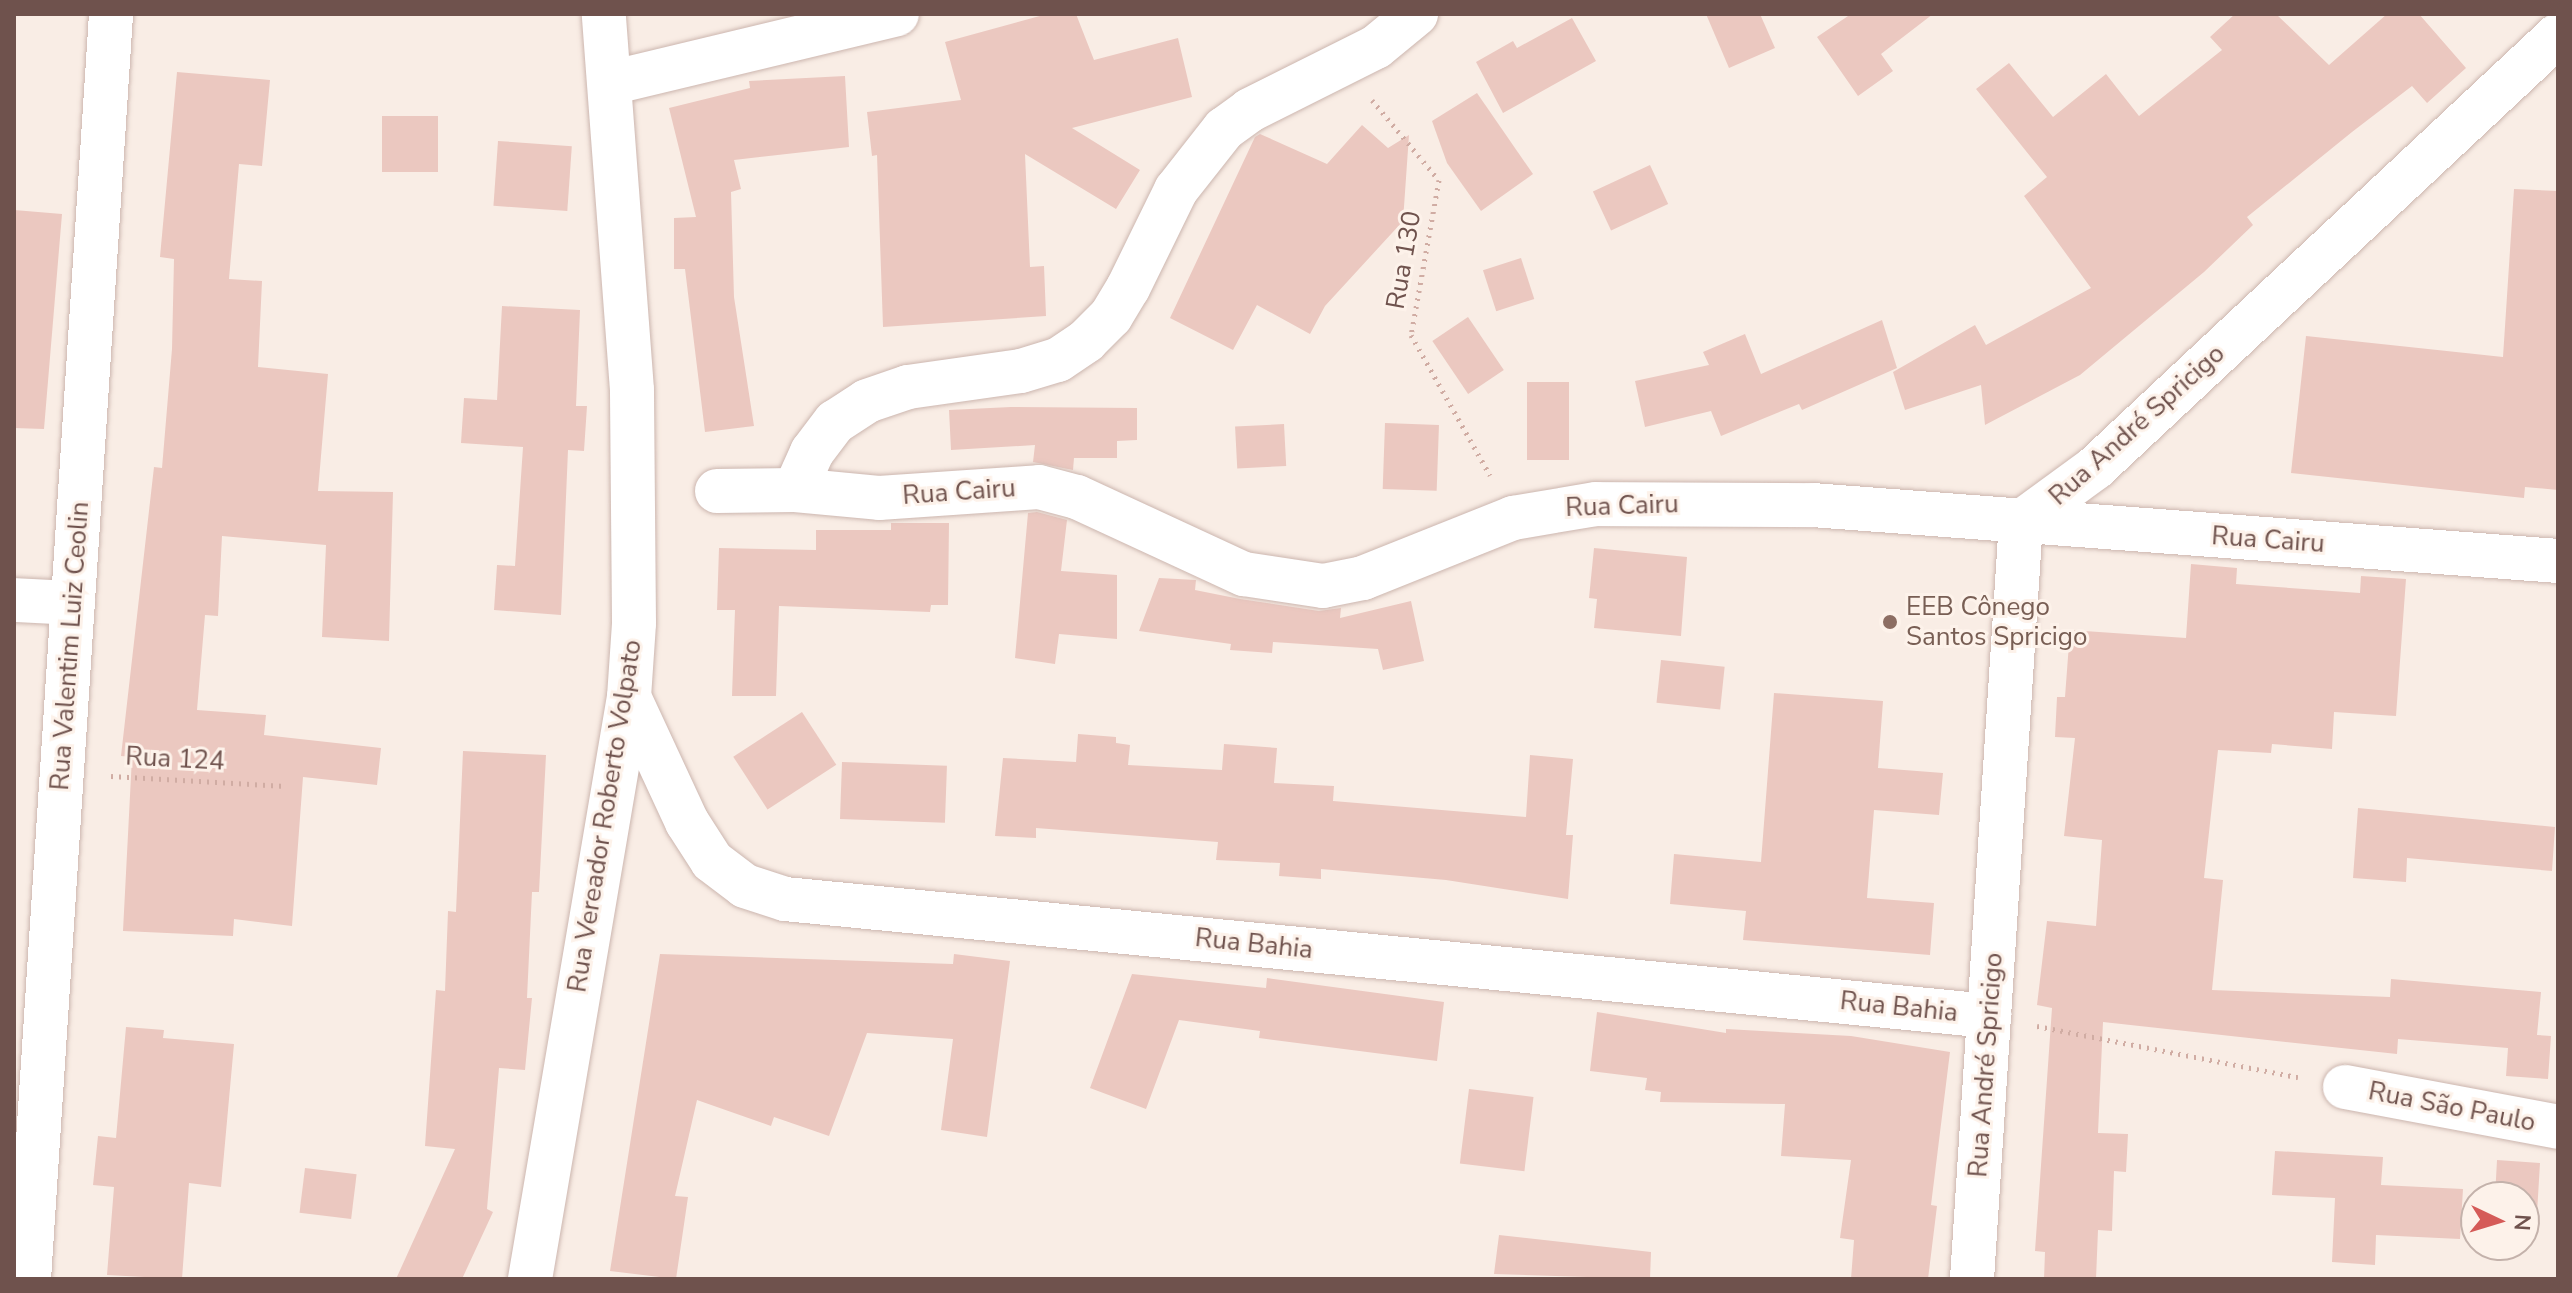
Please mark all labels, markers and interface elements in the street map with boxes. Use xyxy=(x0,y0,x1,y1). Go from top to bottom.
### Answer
street label: Rua 130 xyxy=(1380,208,1428,312)
street label: Rua André Spricigo xyxy=(2043,338,2231,512)
street label: Rua Cairu xyxy=(901,472,1017,512)
street label: Rua Cairu xyxy=(1565,488,1679,524)
street label: Rua Valentim Luiz Ceolin xyxy=(44,501,96,791)
street label: Rua Cairu xyxy=(2210,520,2326,560)
place label: EEB Cônego Santos Spricigo xyxy=(1906,591,2087,652)
marker: EEB Cônego Santos Spricigo xyxy=(1881,613,1899,631)
street label: Rua Vereador Roberto Volpato xyxy=(562,637,648,995)
street label: Rua 124 xyxy=(125,741,225,777)
street label: Rua Bahia xyxy=(1194,922,1314,966)
street label: Rua André Spricigo xyxy=(1963,952,2009,1178)
street label: Rua Bahia xyxy=(1839,985,1959,1029)
street label: Rua São Paulo xyxy=(2366,1076,2538,1138)
north arrow xyxy=(2460,1181,2540,1261)
text: N xyxy=(2506,1213,2537,1232)

